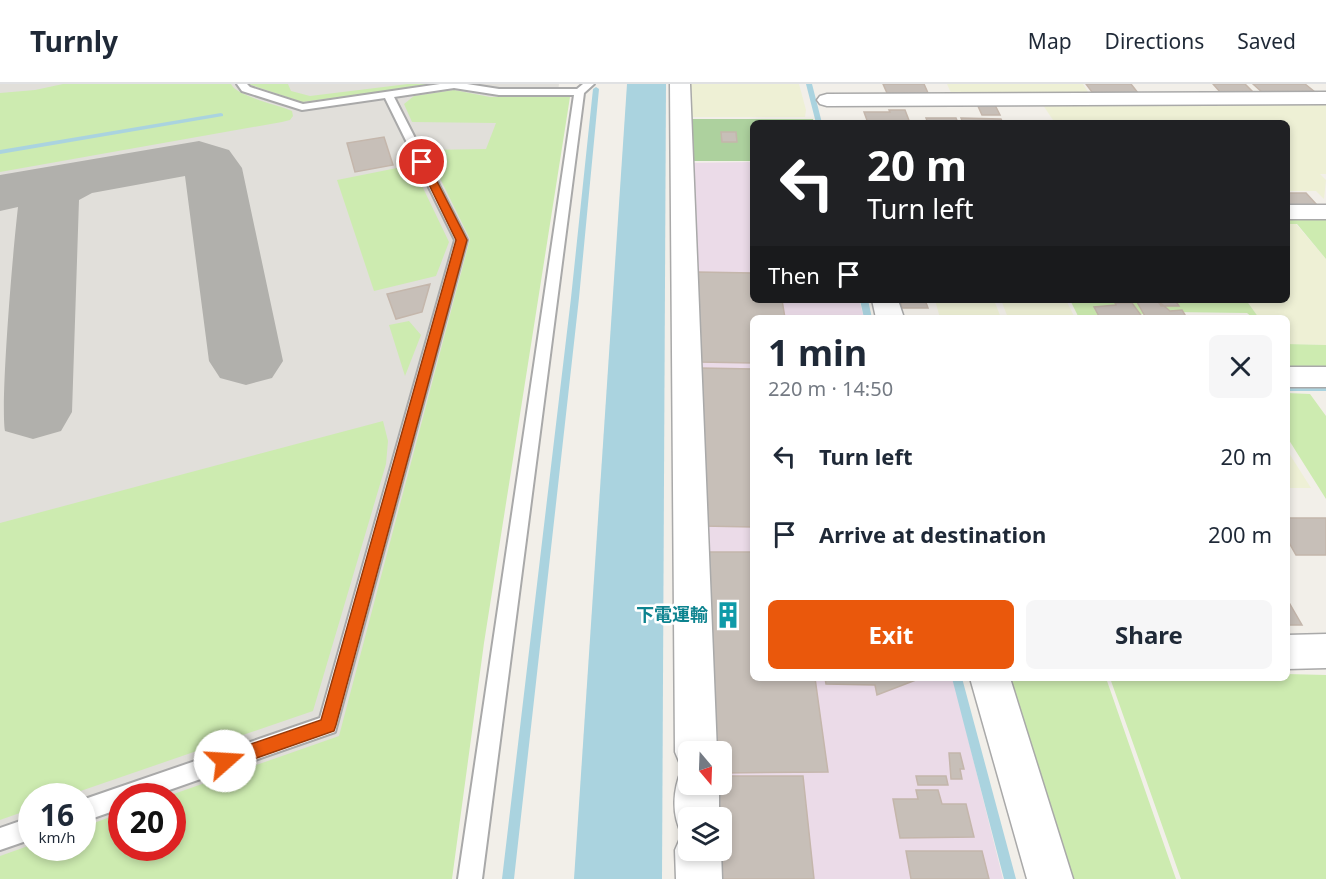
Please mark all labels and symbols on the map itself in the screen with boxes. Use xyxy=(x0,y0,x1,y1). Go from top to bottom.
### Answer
pin xyxy=(396,136,447,187)
building icon: 下電運輸 xyxy=(713,600,743,630)
place label: 下電運輸 xyxy=(636,602,708,626)
position arrow xyxy=(193,729,257,793)
north arrow xyxy=(678,741,732,795)
speed limit sign: 20 xyxy=(108,783,186,861)

